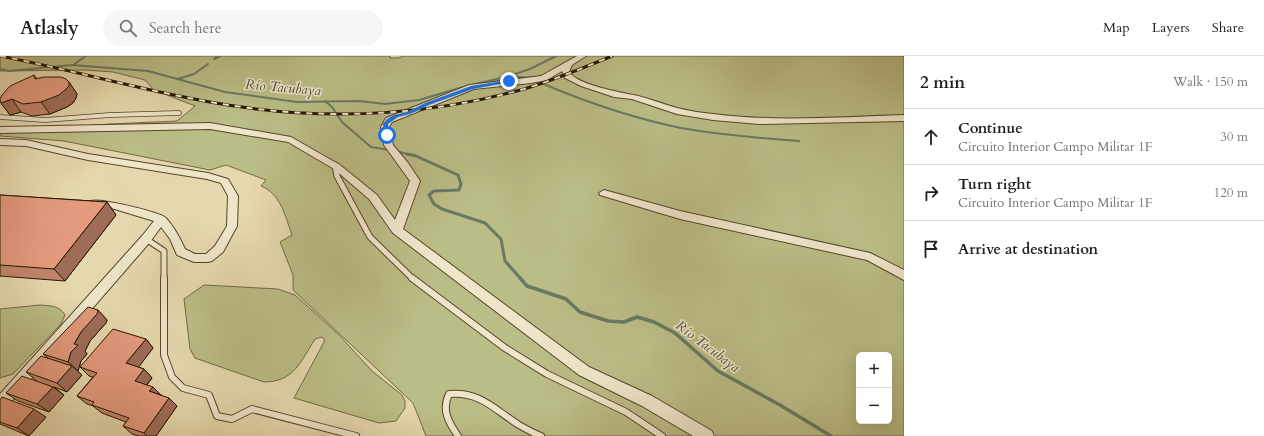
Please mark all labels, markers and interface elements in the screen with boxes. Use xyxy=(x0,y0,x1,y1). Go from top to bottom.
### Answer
search box xyxy=(103,10,383,46)
text: Atlasly xyxy=(20,15,79,41)
icon: search xyxy=(117,17,139,39)
text: Search here xyxy=(149,18,222,38)
text: Map xyxy=(1103,18,1130,37)
text: Layers xyxy=(1152,18,1190,37)
text: Share xyxy=(1212,18,1244,37)
text: 2 min xyxy=(920,71,965,94)
route end xyxy=(500,72,518,90)
text: Walk · 150 m xyxy=(1173,73,1248,91)
water label: Río Tacubaya xyxy=(244,75,322,100)
text: Continue xyxy=(958,118,1023,138)
route start xyxy=(378,126,396,144)
icon: ahead xyxy=(920,126,942,148)
text: 30 m xyxy=(1220,128,1248,146)
text: Circuito Interior Campo Militar 1F xyxy=(958,138,1152,156)
text: Turn right xyxy=(958,174,1031,194)
icon: right xyxy=(920,182,942,204)
text: 120 m xyxy=(1214,184,1248,202)
text: Circuito Interior Campo Militar 1F xyxy=(958,194,1152,212)
icon: arrive xyxy=(920,238,942,260)
text: Arrive at destination xyxy=(958,239,1098,259)
water label: Río Tacubaya xyxy=(672,316,744,377)
map controls xyxy=(856,352,892,424)
button: + xyxy=(856,352,892,388)
button: − xyxy=(856,388,892,424)

